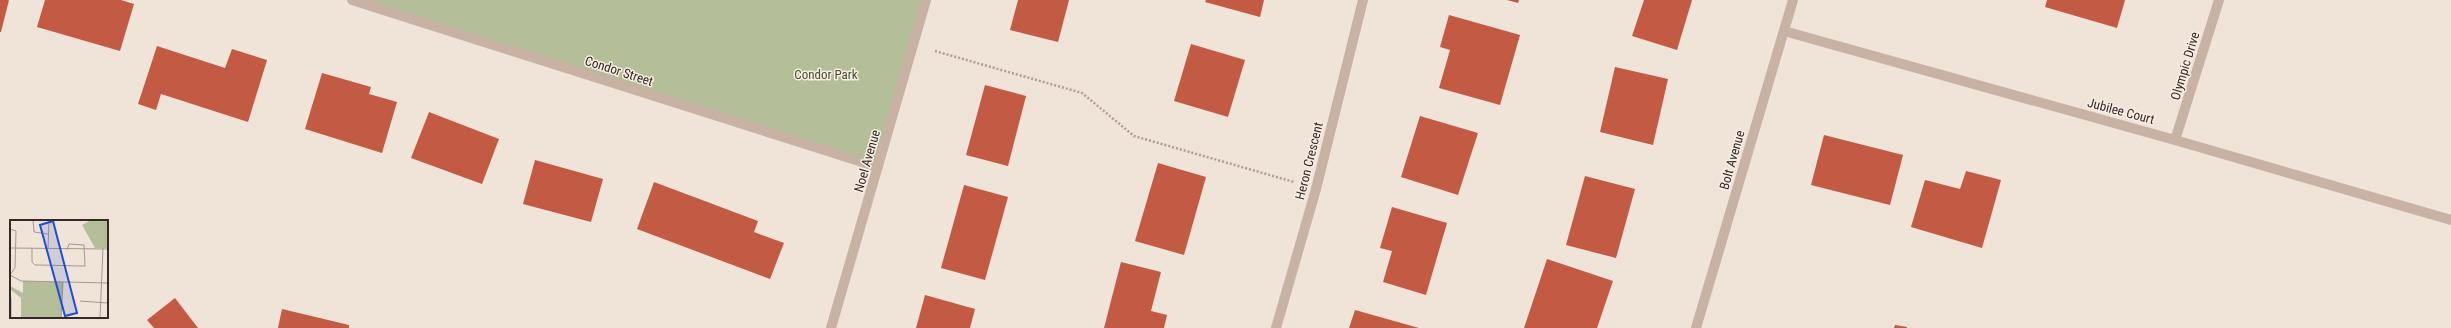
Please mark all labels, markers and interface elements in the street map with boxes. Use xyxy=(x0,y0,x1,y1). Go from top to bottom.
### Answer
street label: Olympic Drive xyxy=(2168,30,2202,102)
street label: Condor Street xyxy=(583,53,655,89)
park label: Condor Park xyxy=(794,67,858,82)
street label: Jubilee Court xyxy=(2086,95,2156,127)
street label: Heron Crescent xyxy=(1292,121,1326,201)
street label: Noel Avenue xyxy=(851,128,883,194)
street label: Bolt Avenue xyxy=(1716,129,1748,191)
inset map xyxy=(10,220,108,318)

